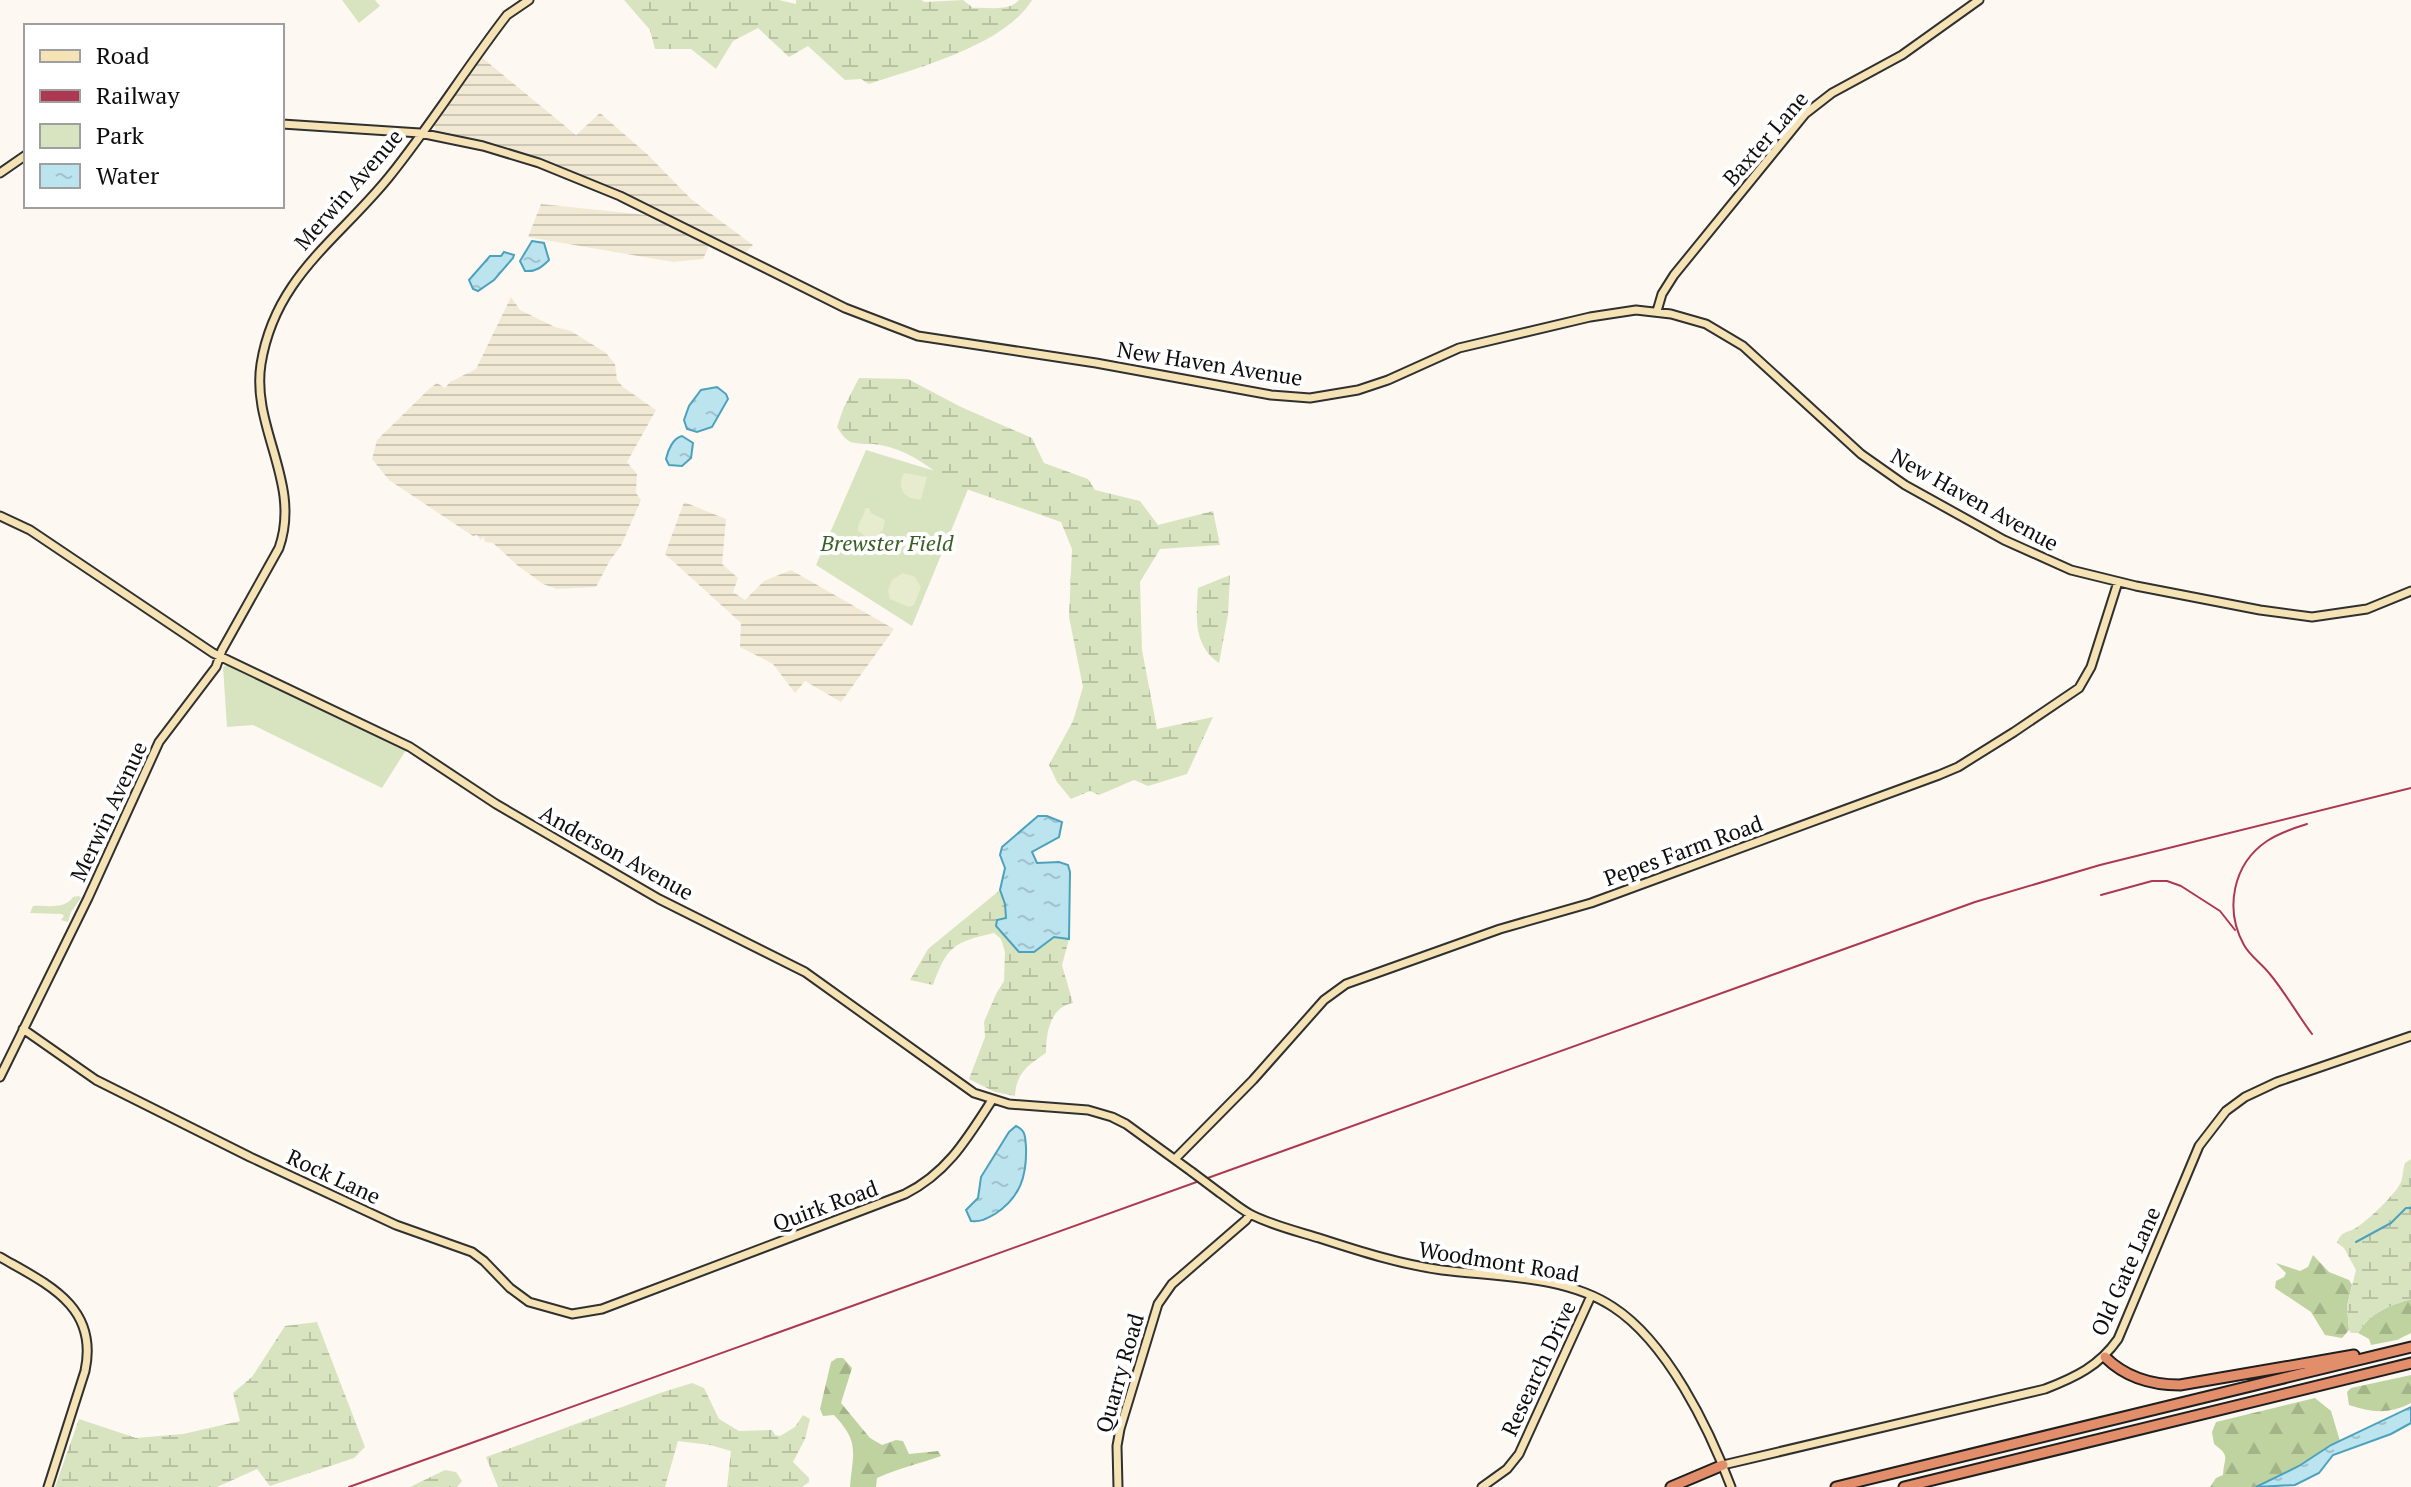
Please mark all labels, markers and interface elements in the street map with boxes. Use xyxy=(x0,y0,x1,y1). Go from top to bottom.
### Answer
legend xyxy=(24,24,284,208)
text: Road xyxy=(96,39,150,71)
text: Railway xyxy=(96,79,180,111)
street label: Baxter Lane xyxy=(1716,85,1814,191)
text: Park xyxy=(96,119,145,151)
street label: Merwin Avenue xyxy=(287,122,409,256)
text: Water xyxy=(96,159,160,191)
street label: New Haven Avenue xyxy=(1115,334,1305,392)
street label: New Haven Avenue xyxy=(1886,441,2064,557)
park label: Brewster Field xyxy=(819,528,955,557)
street label: Merwin Avenue xyxy=(63,736,153,886)
street label: Anderson Avenue xyxy=(535,798,699,906)
street label: Pepes Farm Road xyxy=(1600,808,1766,892)
street label: Rock Lane xyxy=(283,1142,385,1210)
street label: Quirk Road xyxy=(768,1173,882,1237)
street label: Old Gate Lane xyxy=(2084,1202,2166,1340)
street label: Woodmont Road xyxy=(1416,1234,1582,1288)
street label: Research Drive xyxy=(1494,1296,1582,1440)
street label: Quarry Road xyxy=(1088,1310,1150,1436)

